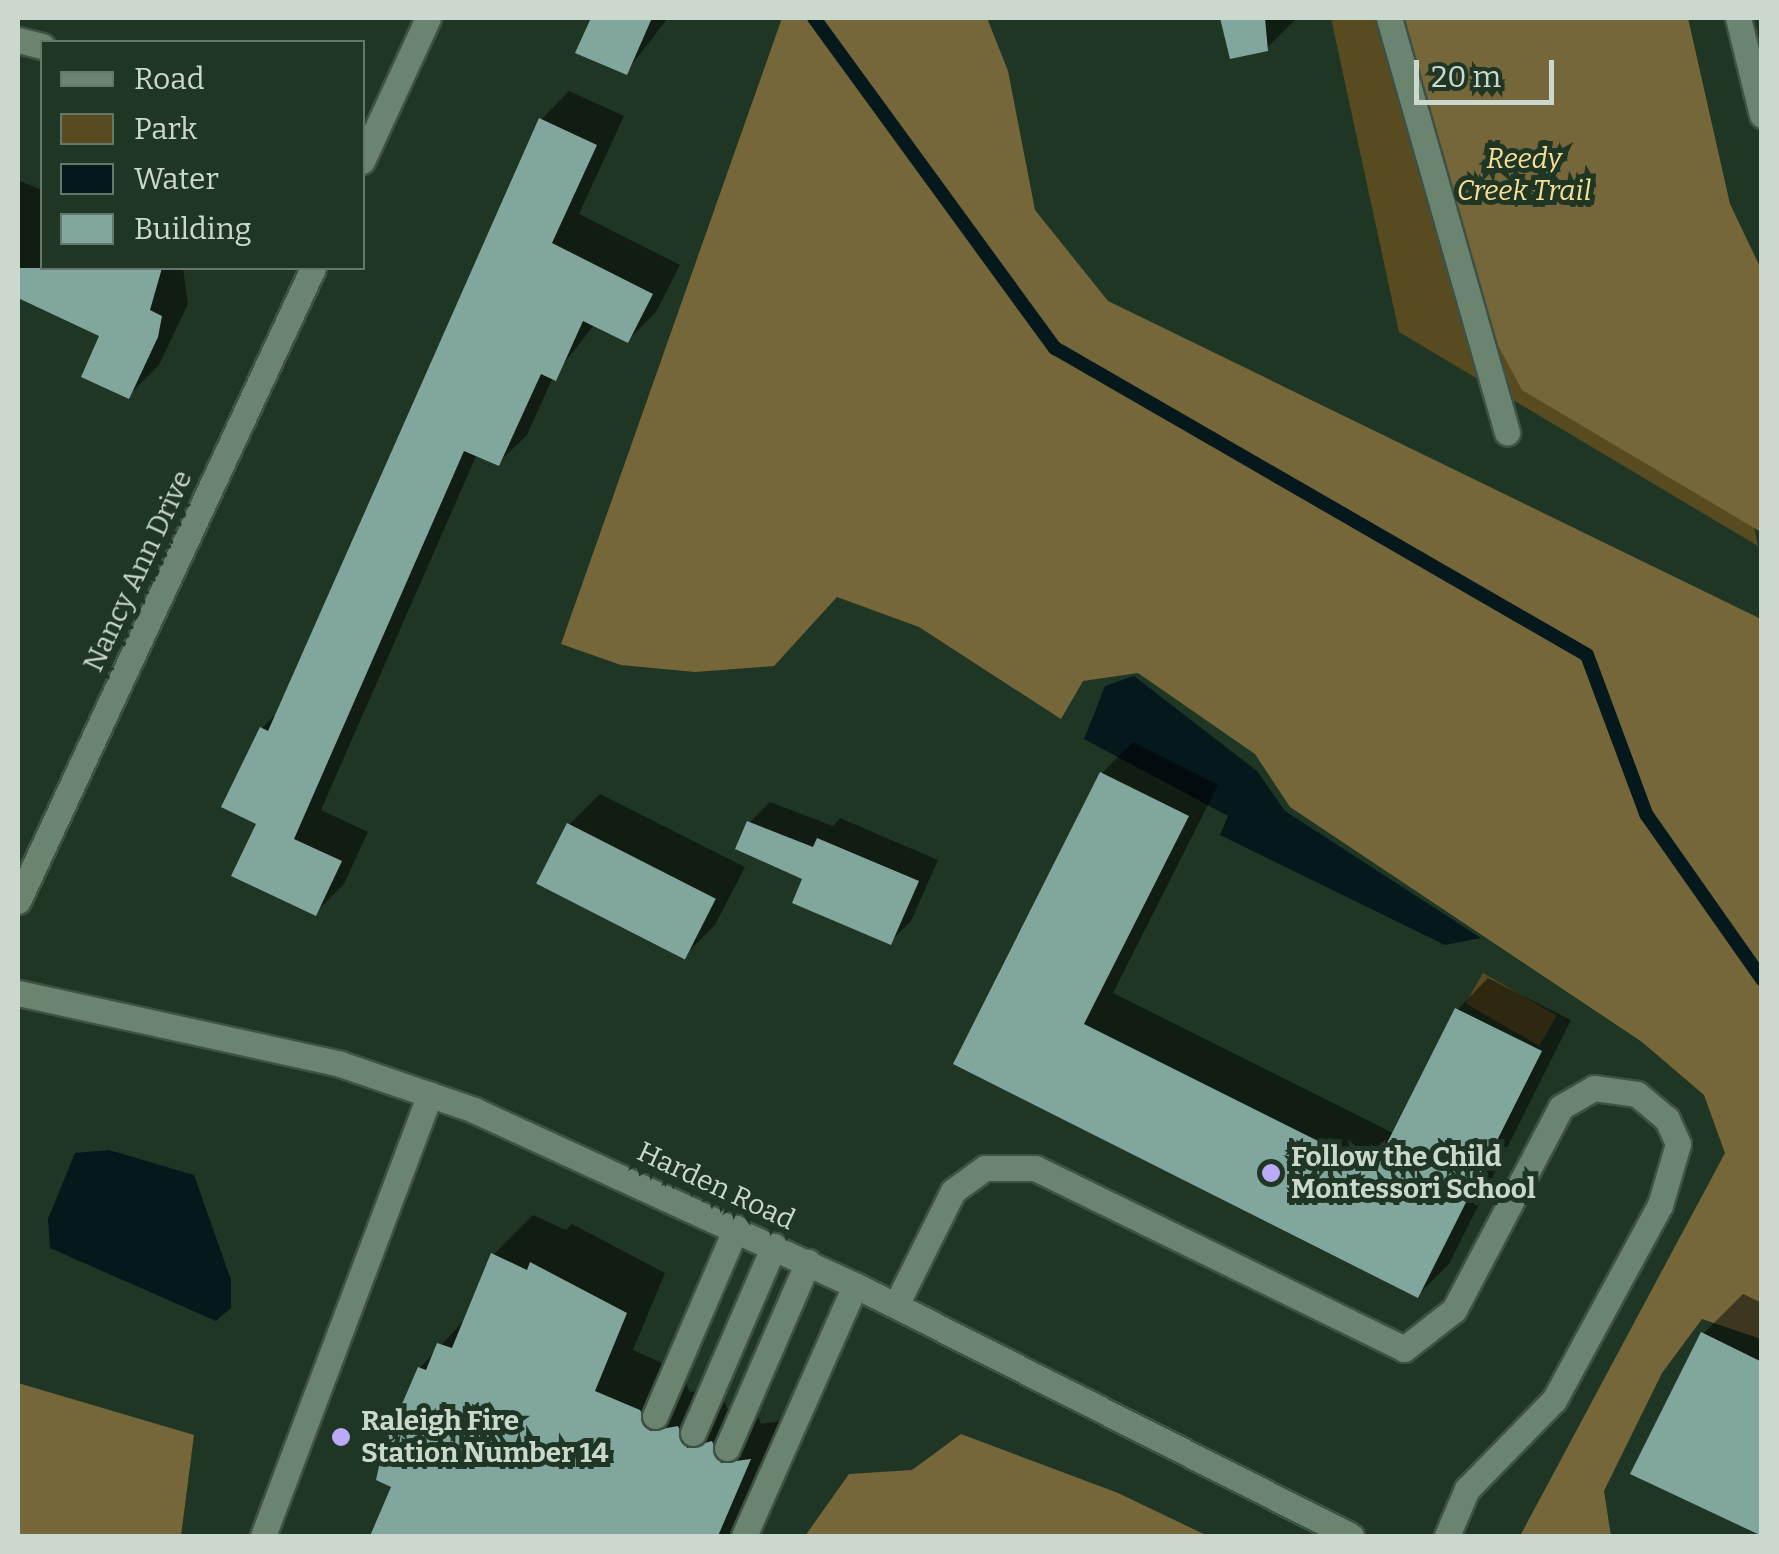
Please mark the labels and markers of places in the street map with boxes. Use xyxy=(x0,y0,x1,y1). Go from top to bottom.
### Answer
place label: Follow the Child Montessori School xyxy=(1291,1140,1536,1206)
marker: Follow the Child Montessori School xyxy=(1260,1162,1282,1184)
place label: Raleigh Fire Station Number 14 xyxy=(361,1404,609,1470)
marker: Raleigh Fire Station Number 14 xyxy=(330,1426,352,1448)

